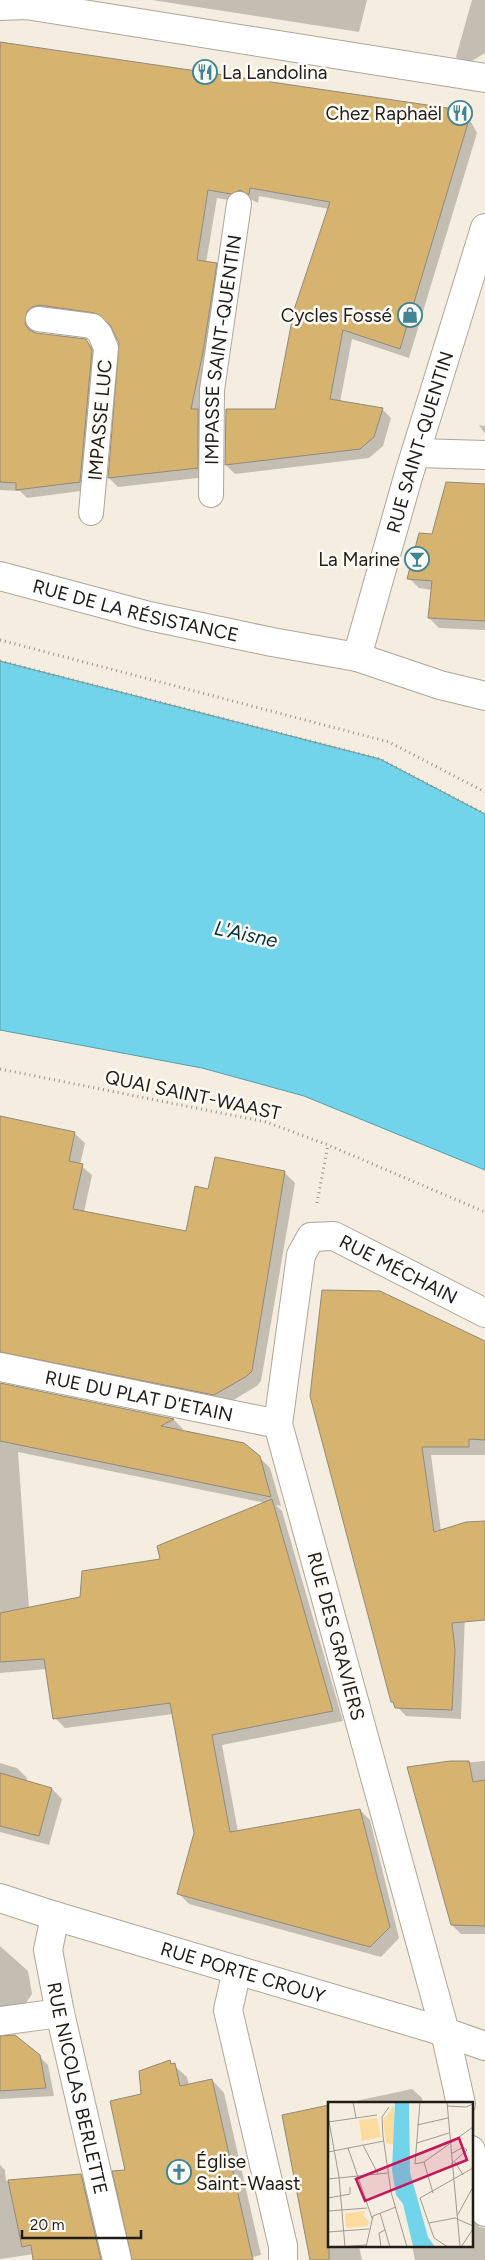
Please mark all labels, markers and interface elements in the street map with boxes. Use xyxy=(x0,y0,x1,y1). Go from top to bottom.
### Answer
restaurant icon: La Landolina xyxy=(192,59,218,85)
place label: La Landolina xyxy=(222,61,327,84)
restaurant icon: Chez Raphaël xyxy=(447,100,473,126)
place label: Chez Raphaël xyxy=(326,102,442,125)
street label: IMPASSE SAINT-QUENTIN xyxy=(200,233,246,465)
shop icon: Cycles Fossé xyxy=(397,302,423,328)
place label: Cycles Fossé xyxy=(281,304,392,327)
street label: RUE SAINT-QUENTIN xyxy=(381,348,458,535)
street label: IMPASSE LUC xyxy=(83,358,117,481)
bar icon: La Marine xyxy=(404,546,430,572)
place label: La Marine xyxy=(318,548,400,571)
street label: RUE DE LA RÉSISTANCE xyxy=(30,574,241,646)
water label: L'Aisne xyxy=(212,916,280,952)
street label: QUAI SAINT-WAAST xyxy=(103,1065,284,1125)
street label: RUE MÉCHAIN xyxy=(336,1229,461,1309)
street label: RUE DU PLAT D'ETAIN xyxy=(43,1365,235,1426)
street label: RUE DES GRAVIERS xyxy=(302,1549,370,1723)
street label: RUE PORTE CROUY xyxy=(158,1937,328,2007)
street label: RUE NICOLAS BERLETTE xyxy=(43,1980,113,2196)
inset map xyxy=(328,2102,472,2248)
place label: Église Saint-Waast xyxy=(196,2150,300,2195)
church icon: Église Saint-Waast xyxy=(166,2159,192,2185)
scale bar xyxy=(22,2208,141,2240)
text: 20 m xyxy=(30,2216,64,2234)

